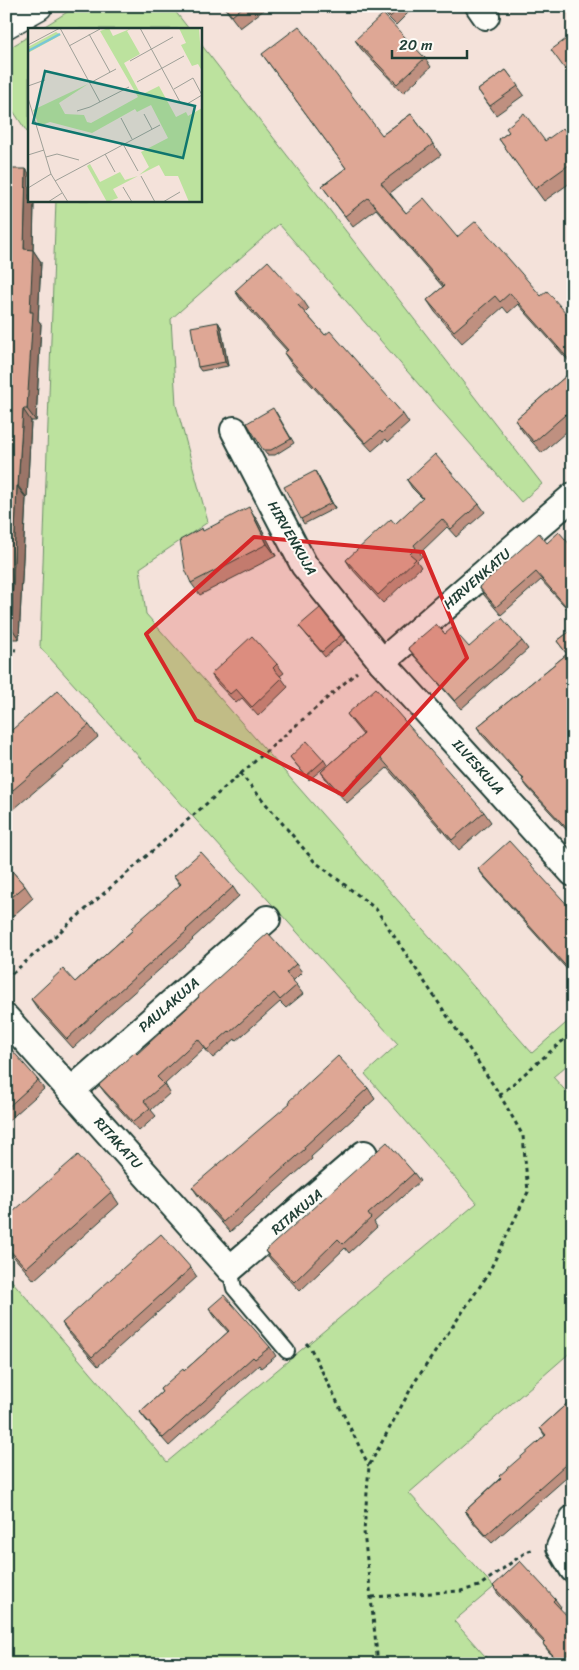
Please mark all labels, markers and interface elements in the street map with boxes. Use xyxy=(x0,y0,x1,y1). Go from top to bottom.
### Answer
inset map xyxy=(28,28,201,201)
scale bar xyxy=(392,28,466,60)
text: 20 m xyxy=(399,32,433,58)
street label: HIRVENKUJA xyxy=(260,496,324,580)
street label: HIRVENKATU xyxy=(437,542,517,616)
street label: ILVESKUJA xyxy=(445,732,510,801)
street label: PAULAKUJA xyxy=(133,971,205,1039)
street label: RITAKATU xyxy=(87,1111,149,1175)
street label: RITAKUJA xyxy=(265,1183,329,1241)

